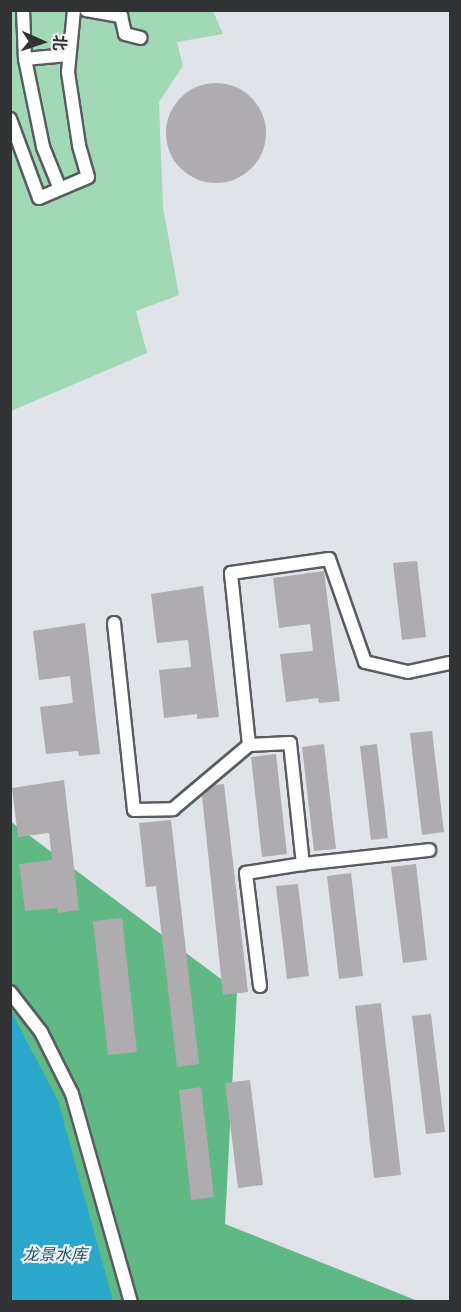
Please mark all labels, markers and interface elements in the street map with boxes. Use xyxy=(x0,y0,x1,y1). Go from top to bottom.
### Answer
north arrow xyxy=(12,12,72,72)
text: 北 xyxy=(49,34,71,52)
water label: 龙景水库 xyxy=(23,1244,87,1264)

